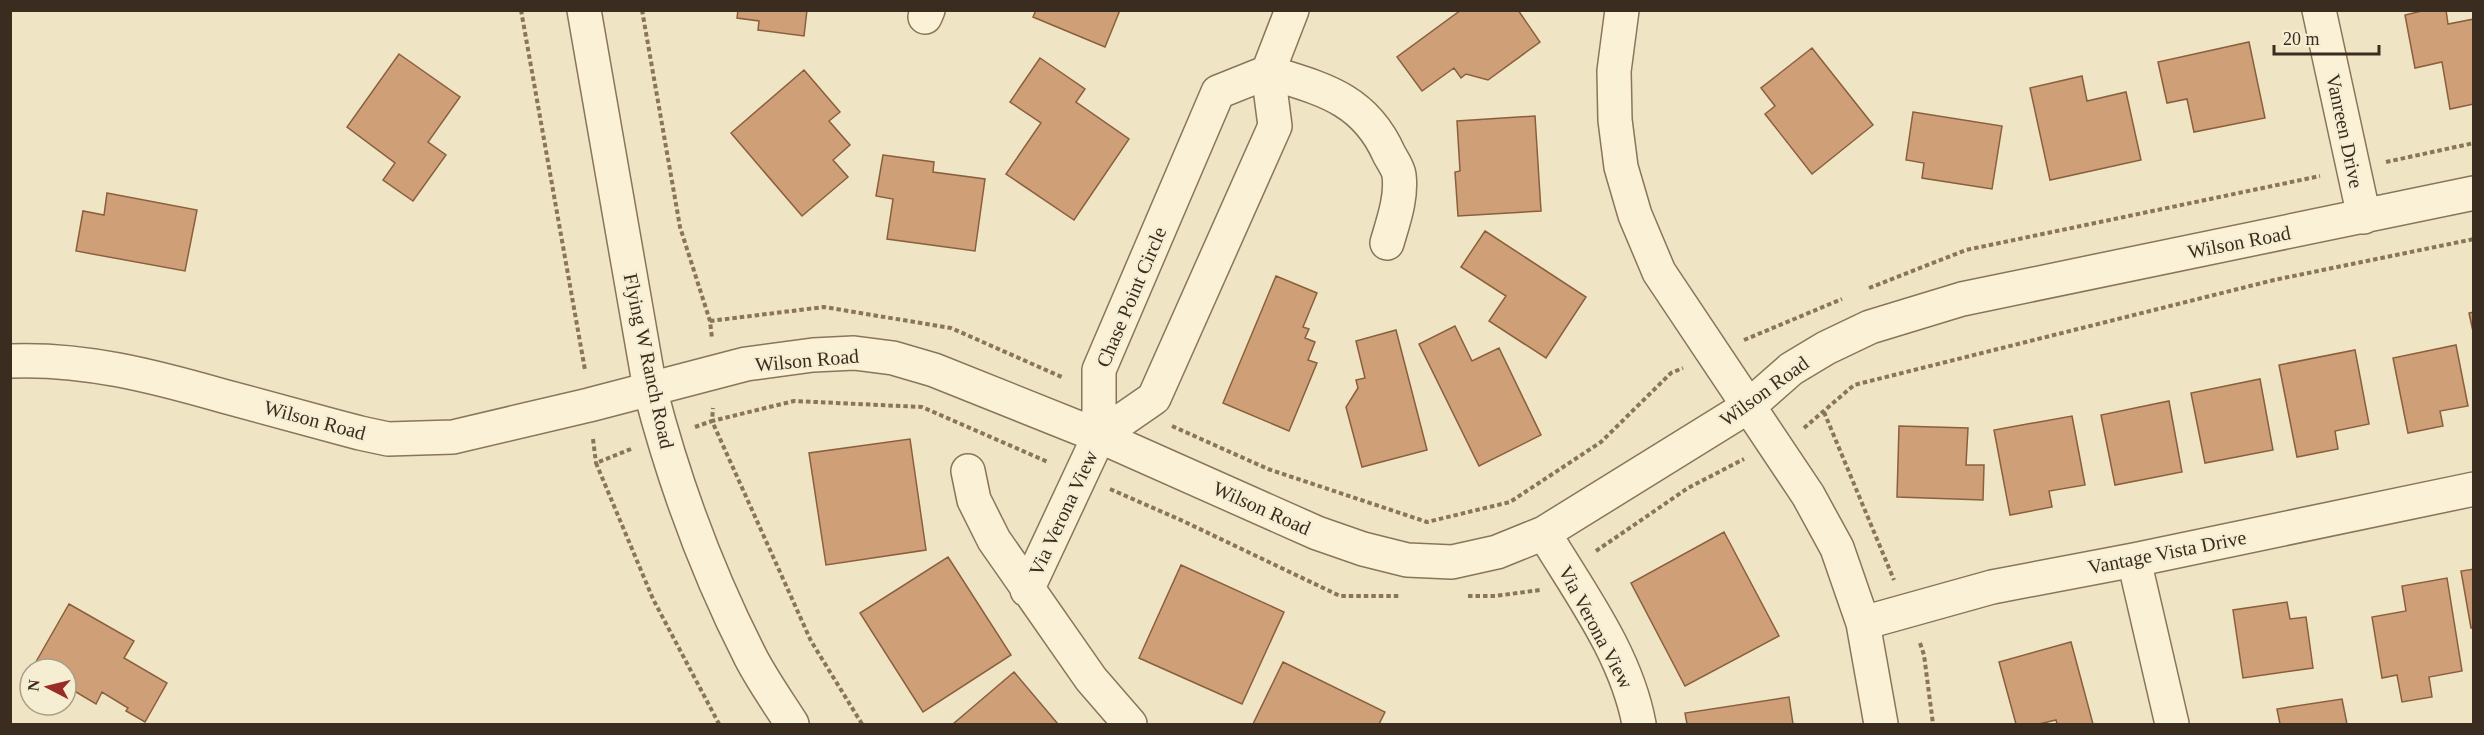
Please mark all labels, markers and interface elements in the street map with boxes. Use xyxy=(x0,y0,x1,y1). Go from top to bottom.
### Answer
scale bar xyxy=(2274,18,2379,56)
text: 20 m xyxy=(2283,29,2320,49)
street label: Vanreen Drive xyxy=(2322,72,2368,190)
street label: Wilson Road xyxy=(2186,221,2292,263)
street label: Chase Point Circle xyxy=(1092,224,1170,370)
street label: Flying W Ranch Road xyxy=(619,271,678,451)
street label: Wilson Road xyxy=(754,345,860,375)
street label: Wilson Road xyxy=(1715,351,1813,431)
street label: Wilson Road xyxy=(262,396,368,444)
street label: Via Verona View xyxy=(1024,446,1102,579)
street label: Wilson Road xyxy=(1210,477,1314,539)
street label: Vantage Vista Drive xyxy=(2086,526,2248,579)
street label: Via Verona View xyxy=(1554,562,1638,693)
north arrow xyxy=(18,657,78,717)
text: N xyxy=(24,678,43,692)

